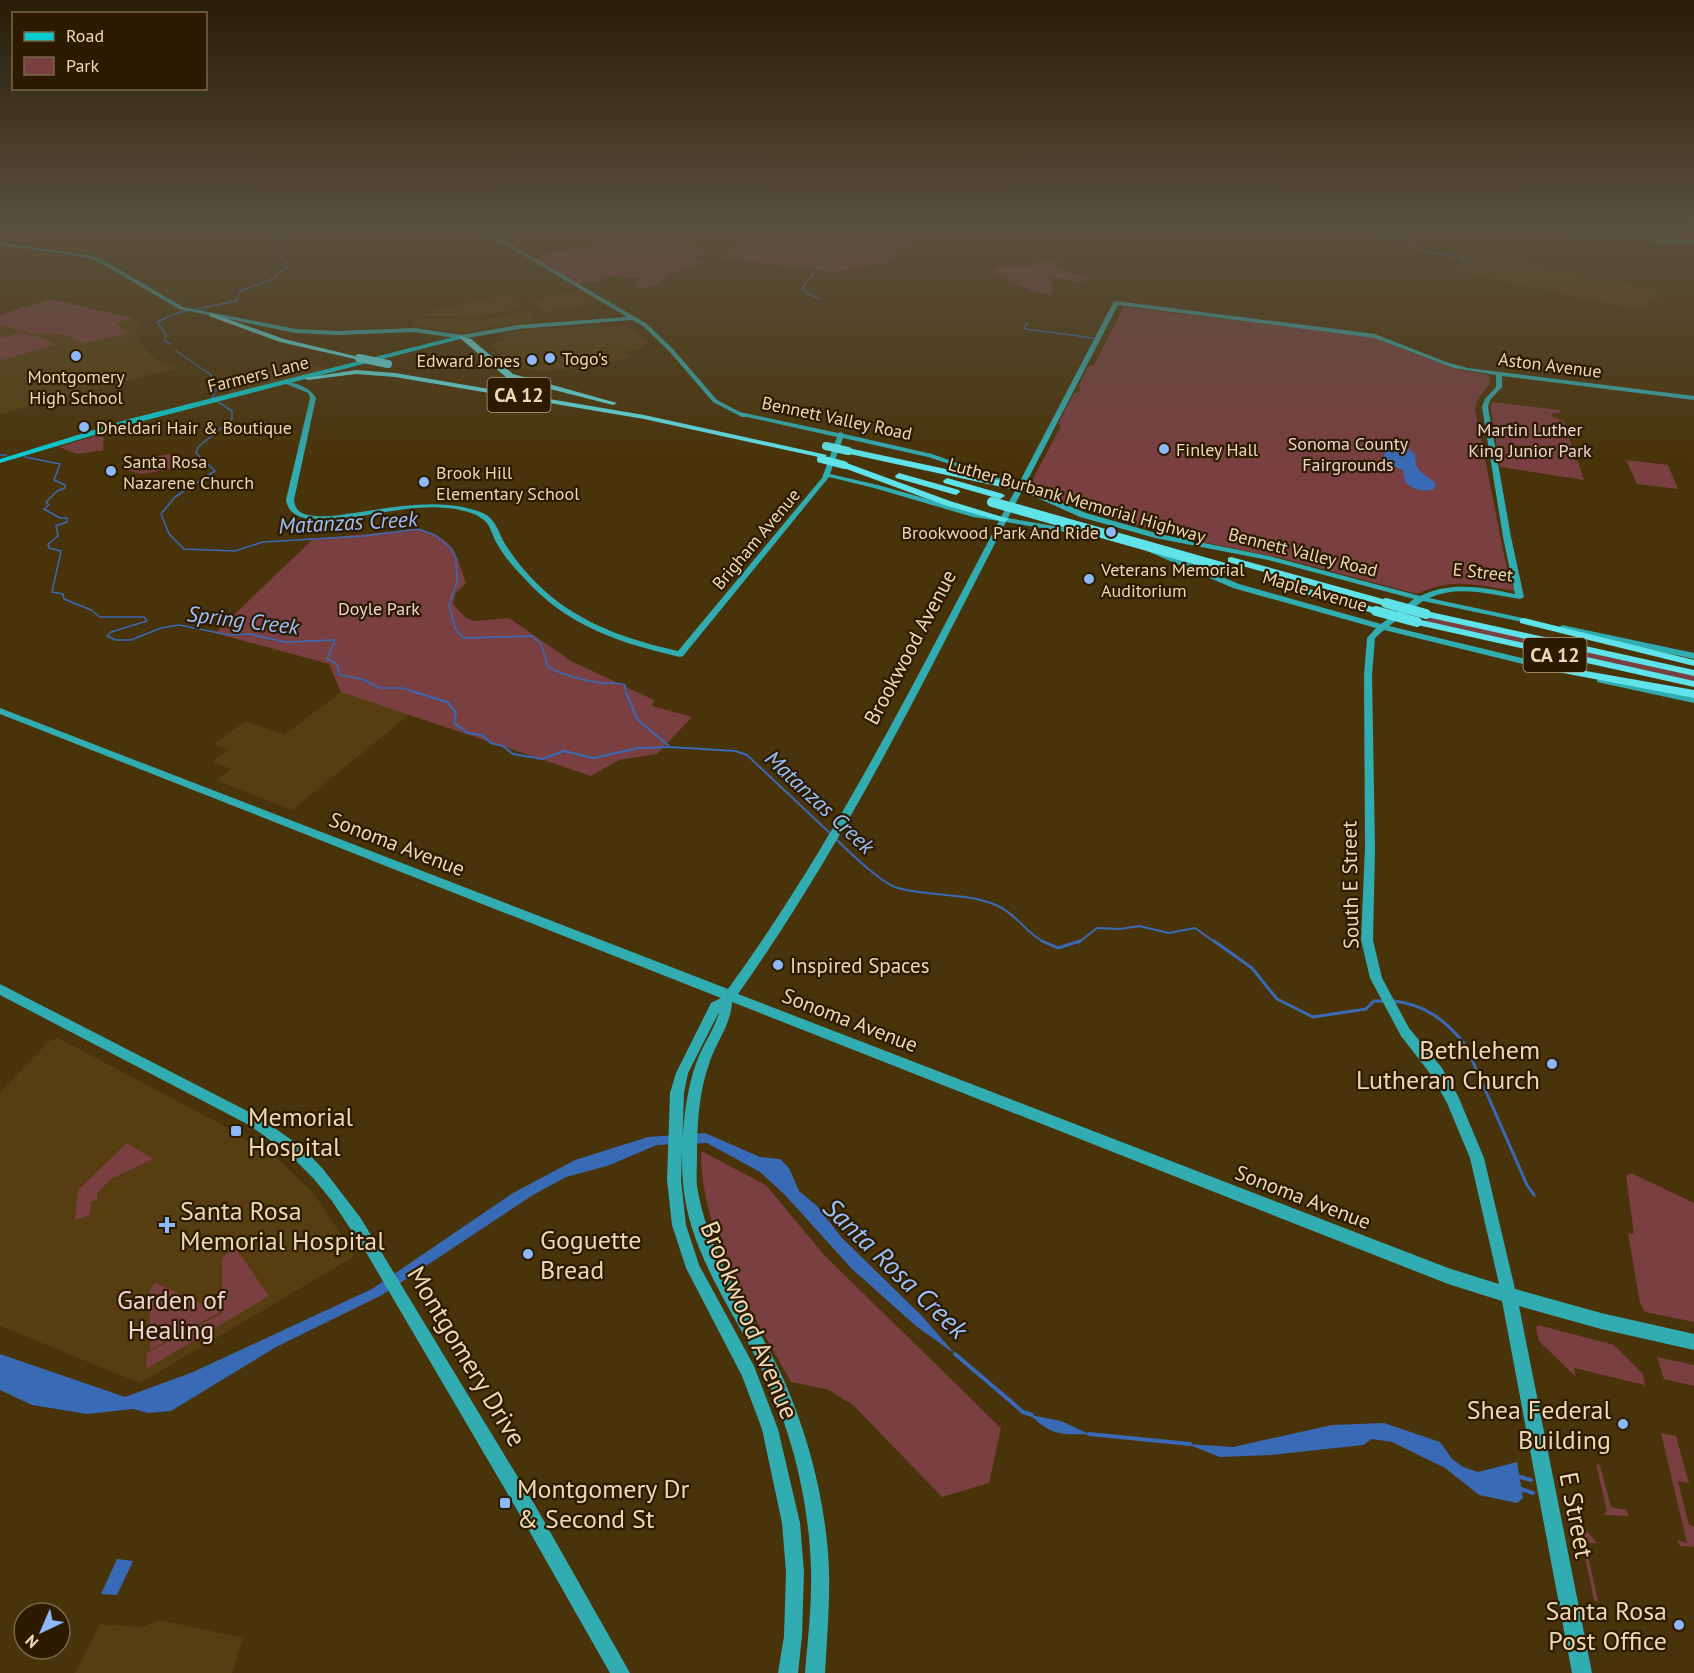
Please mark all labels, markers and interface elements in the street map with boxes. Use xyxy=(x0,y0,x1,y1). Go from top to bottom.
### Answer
legend xyxy=(12,12,207,90)
text: Road xyxy=(66,24,104,47)
text: Park xyxy=(66,54,99,77)
place label: Togo's xyxy=(562,347,608,370)
street label: Aston Avenue xyxy=(1497,347,1603,383)
marker: Montgomery High School xyxy=(69,349,83,363)
place label: Edward Jones xyxy=(416,349,520,372)
street label: Farmers Lane xyxy=(205,350,311,398)
marker: Togo's xyxy=(543,351,557,365)
marker: Edward Jones xyxy=(525,353,539,367)
place label: Montgomery High School xyxy=(27,365,125,409)
road number: CA 12 xyxy=(488,378,550,412)
street label: Bennett Valley Road xyxy=(760,391,914,445)
place label: Dheldari Hair & Boutique xyxy=(96,416,292,439)
park label: Martin Luther King Junior Park xyxy=(1468,418,1592,462)
marker: Dheldari Hair & Boutique xyxy=(77,420,91,434)
park label: Sonoma County Fairgrounds xyxy=(1288,432,1409,476)
place label: Finley Hall xyxy=(1176,438,1259,461)
marker: Finley Hall xyxy=(1157,442,1171,456)
place label: Santa Rosa Nazarene Church xyxy=(123,450,254,494)
street label: Luther Burbank Memorial Highway xyxy=(946,452,1209,548)
place label: Brook Hill Elementary School xyxy=(436,461,580,505)
marker: Santa Rosa Nazarene Church xyxy=(104,464,118,478)
marker: Brook Hill Elementary School xyxy=(417,475,431,489)
street label: Brigham Avenue xyxy=(707,484,805,594)
water label: Matanzas Creek xyxy=(278,504,420,540)
place label: Brookwood Park And Ride xyxy=(902,521,1099,544)
street label: Bennett Valley Road xyxy=(1226,522,1380,582)
marker: Brookwood Park And Ride xyxy=(1104,525,1118,539)
street label: E Street xyxy=(1452,557,1514,587)
place label: Veterans Memorial Auditorium xyxy=(1100,558,1245,602)
street label: Brookwood Avenue xyxy=(858,565,962,729)
street label: Maple Avenue xyxy=(1260,565,1370,617)
marker: Veterans Memorial Auditorium xyxy=(1082,572,1096,586)
park label: Doyle Park xyxy=(338,597,420,620)
water label: Spring Creek xyxy=(186,599,302,641)
road number: CA 12 xyxy=(1524,638,1586,672)
water label: Matanzas Creek xyxy=(759,744,881,861)
street label: Sonoma Avenue xyxy=(325,806,469,882)
street label: South E Street xyxy=(1335,821,1365,949)
place label: Inspired Spaces xyxy=(790,952,930,979)
marker: Inspired Spaces xyxy=(771,958,785,972)
street label: Sonoma Avenue xyxy=(778,982,922,1058)
place label: Bethlehem Lutheran Church xyxy=(1356,1033,1540,1096)
marker: Bethlehem Lutheran Church xyxy=(1545,1057,1559,1071)
place label: Memorial Hospital xyxy=(248,1100,354,1163)
marker: Memorial Hospital xyxy=(229,1124,243,1138)
street label: Sonoma Avenue xyxy=(1231,1159,1375,1235)
water label: Santa Rosa Creek xyxy=(816,1190,977,1347)
place label: Santa Rosa Memorial Hospital xyxy=(180,1194,385,1257)
marker: Santa Rosa Memorial Hospital xyxy=(158,1216,176,1234)
street label: Brookwood Avenue xyxy=(693,1216,807,1424)
place label: Goguette Bread xyxy=(540,1223,642,1286)
marker: Goguette Bread xyxy=(521,1247,535,1261)
street label: Montgomery Drive xyxy=(400,1260,534,1452)
park label: Garden of Healing xyxy=(117,1283,227,1346)
place label: Shea Federal Building xyxy=(1467,1393,1611,1456)
marker: Shea Federal Building xyxy=(1616,1417,1630,1431)
street label: E Street xyxy=(1552,1469,1602,1561)
place label: Montgomery Dr & Second St xyxy=(517,1472,689,1535)
marker: Montgomery Dr & Second St xyxy=(498,1496,512,1510)
place label: Santa Rosa Post Office xyxy=(1545,1594,1667,1657)
north arrow xyxy=(12,1601,72,1661)
marker: Santa Rosa Post Office xyxy=(1672,1618,1686,1632)
text: N xyxy=(21,1631,42,1653)

